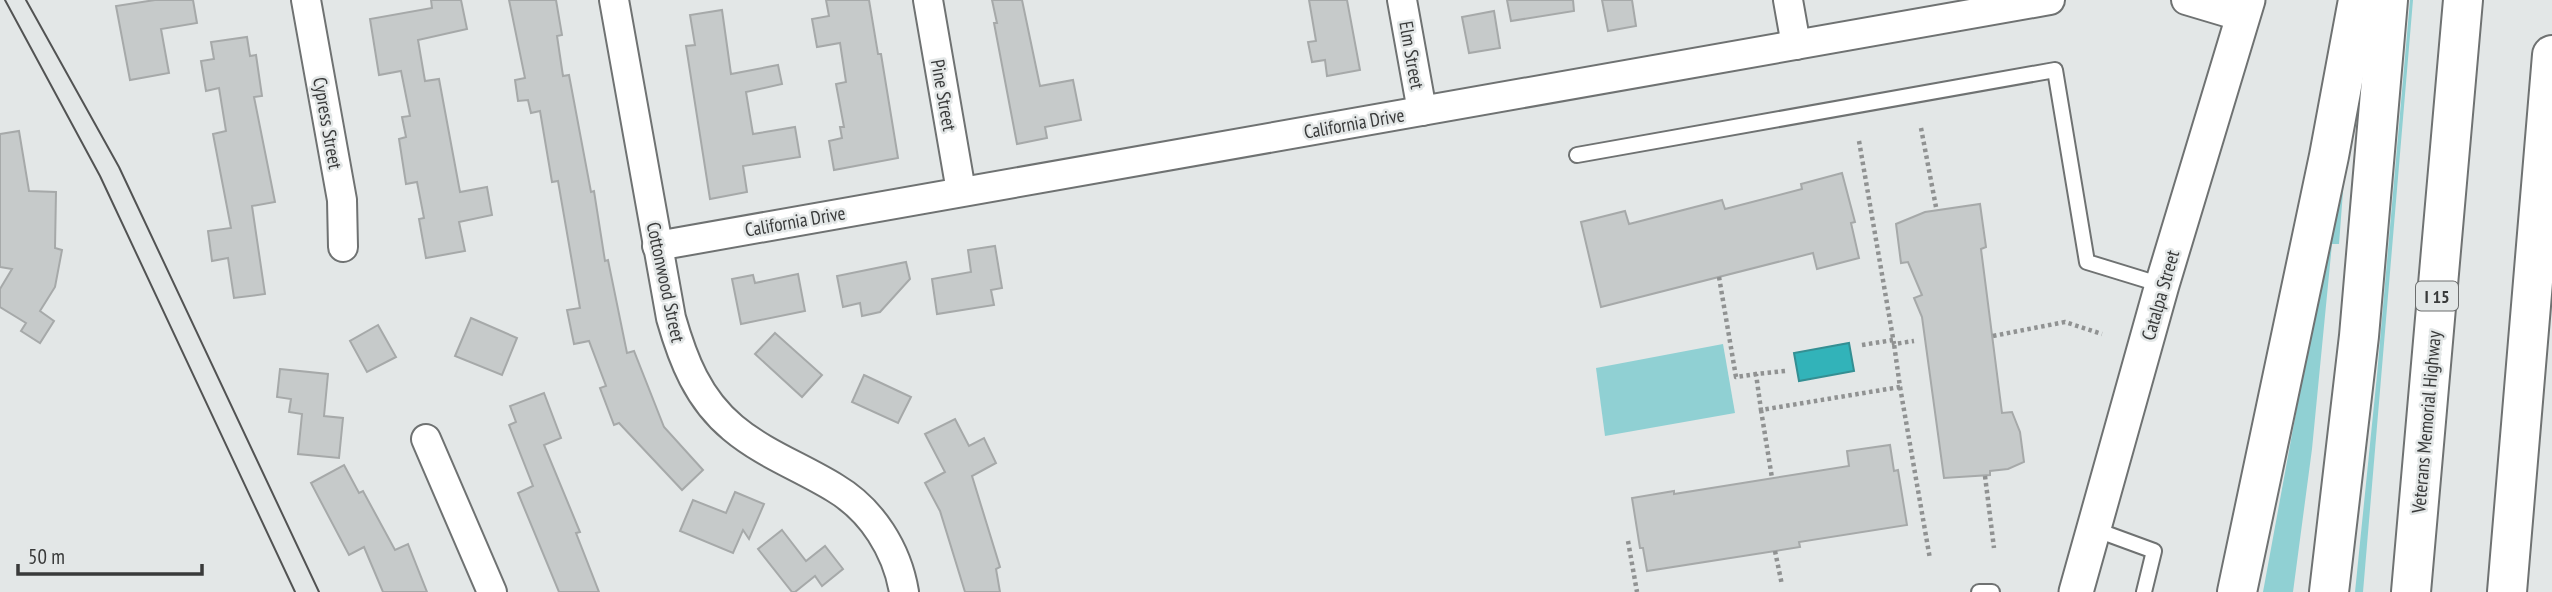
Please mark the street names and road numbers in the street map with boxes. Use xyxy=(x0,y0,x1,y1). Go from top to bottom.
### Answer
street label: Elm Street xyxy=(1394,19,1430,91)
street label: Pine Street xyxy=(926,57,962,133)
street label: Cypress Street xyxy=(308,75,348,171)
street label: California Drive xyxy=(1302,102,1406,144)
street label: California Drive xyxy=(743,200,847,242)
street label: Cottonwood Street xyxy=(642,220,691,345)
street label: Catalpa Street xyxy=(2136,246,2185,343)
road number: I 15 xyxy=(2416,282,2458,310)
street label: Veterans Memorial Highway xyxy=(2406,329,2446,515)

